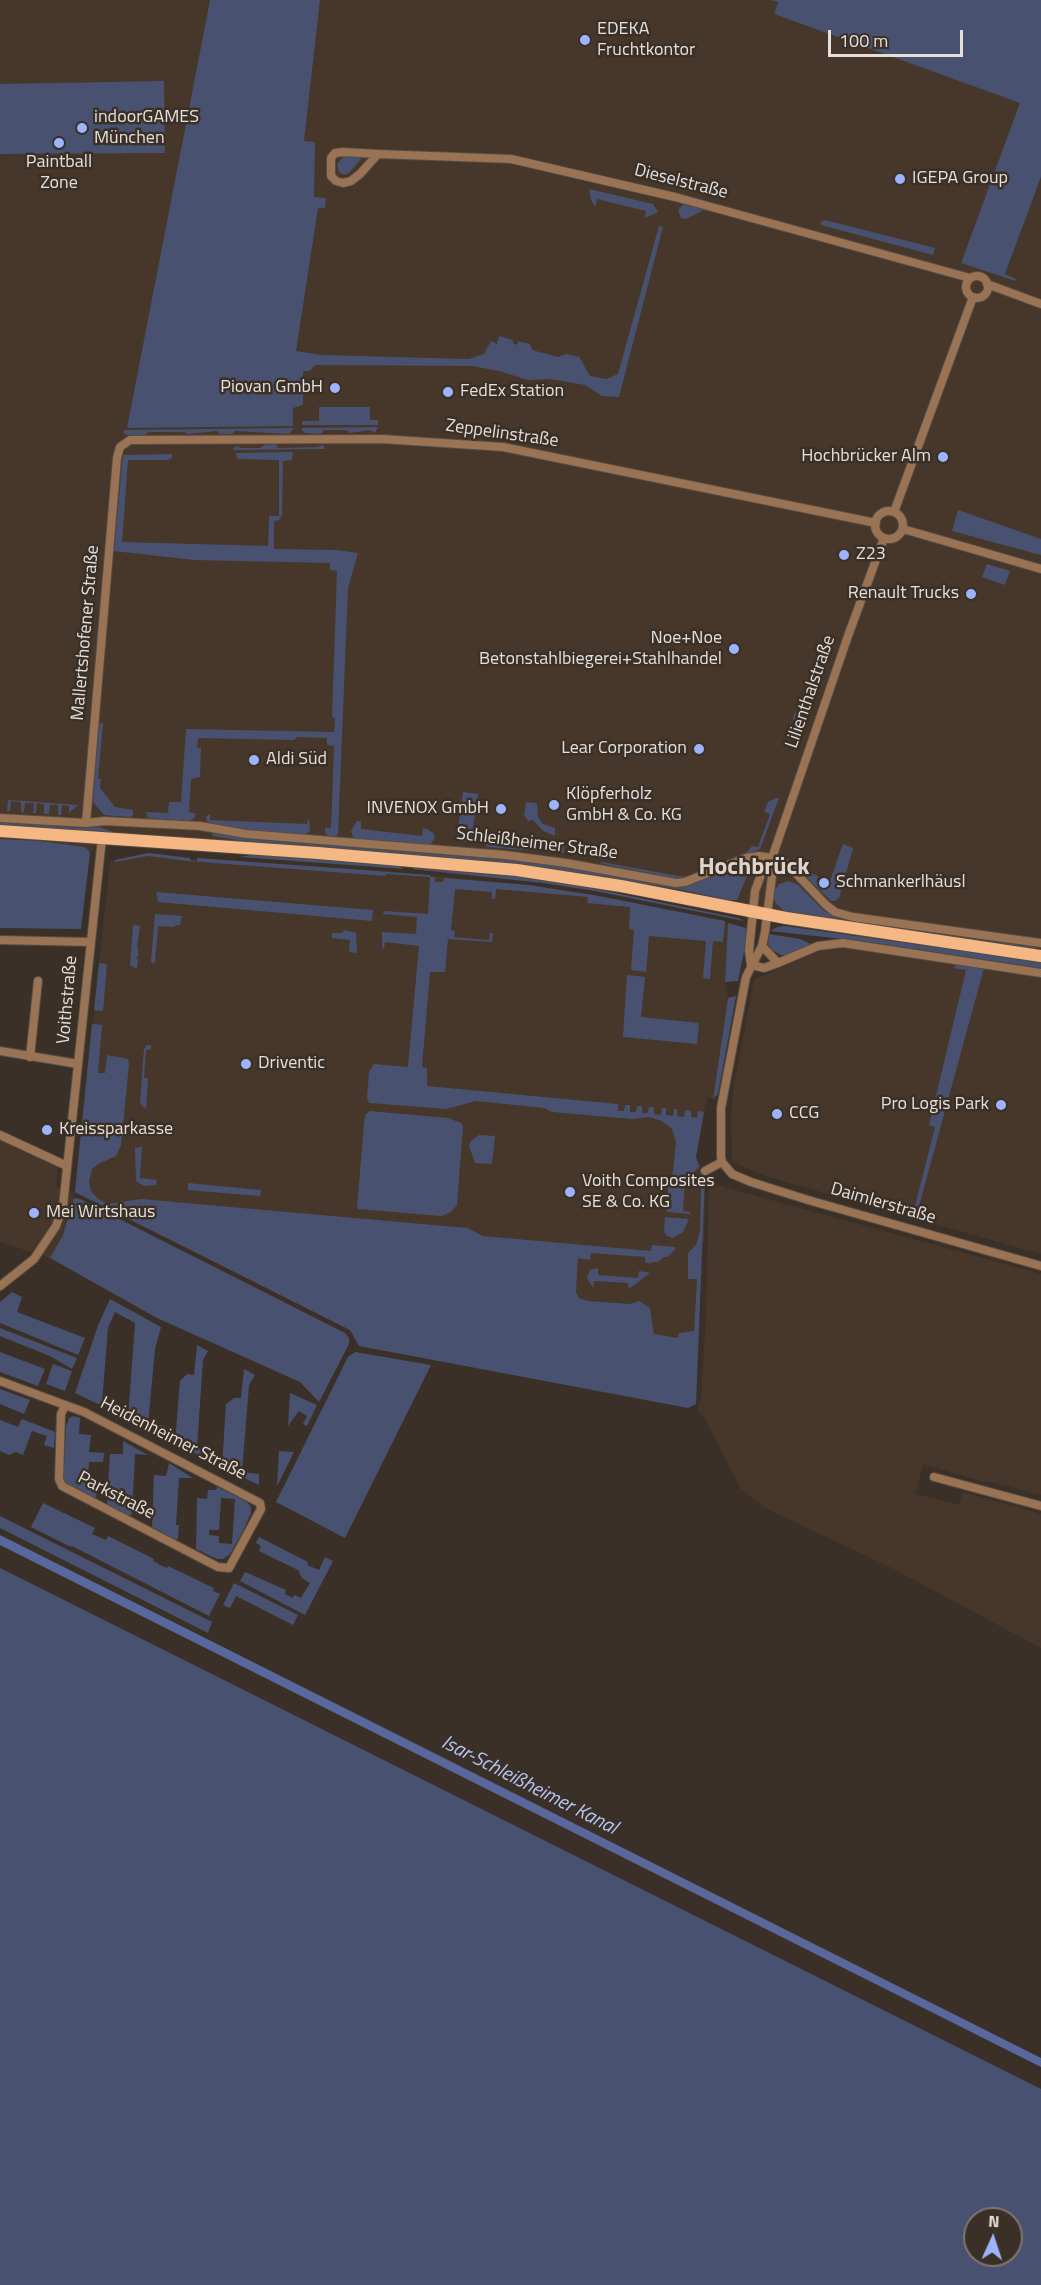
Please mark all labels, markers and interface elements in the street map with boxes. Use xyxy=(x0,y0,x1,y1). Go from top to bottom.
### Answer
scale bar xyxy=(831,18,966,56)
place label: EDEKA Fruchtkontor xyxy=(597,19,695,62)
text: 100 m xyxy=(839,27,888,54)
marker: EDEKA Fruchtkontor xyxy=(578,33,592,47)
place label: indoorGAMES München xyxy=(94,107,199,150)
marker: indoorGAMES München xyxy=(75,121,89,135)
marker: Paintball Zone xyxy=(52,136,66,150)
place label: Paintball Zone xyxy=(26,152,92,195)
street label: Dieselstraße xyxy=(632,160,730,204)
place label: IGEPA Group xyxy=(912,168,1008,190)
marker: IGEPA Group xyxy=(893,172,907,186)
place label: Piovan GmbH xyxy=(220,377,323,399)
marker: Piovan GmbH xyxy=(328,381,342,395)
place label: FedEx Station xyxy=(460,381,564,403)
marker: FedEx Station xyxy=(441,385,455,399)
street label: Zeppelinstraße xyxy=(444,415,560,453)
place label: Hochbrücker Alm xyxy=(801,446,931,468)
marker: Hochbrücker Alm xyxy=(936,450,950,464)
street label: Mallertshofener Straße xyxy=(68,544,104,722)
place label: Z23 xyxy=(856,544,886,566)
marker: Z23 xyxy=(837,548,851,562)
place label: Renault Trucks xyxy=(848,583,959,605)
marker: Renault Trucks xyxy=(964,587,978,601)
place label: Noe+Noe Betonstahlbiegerei+Stahlhandel xyxy=(479,628,722,670)
street label: Lilienthalstraße xyxy=(782,633,840,751)
marker: Noe+Noe Betonstahlbiegerei+Stahlhandel xyxy=(727,642,741,656)
place label: Lear Corporation xyxy=(561,738,687,760)
marker: Lear Corporation xyxy=(692,742,706,756)
place label: Aldi Süd xyxy=(266,749,327,771)
marker: Aldi Süd xyxy=(247,753,261,767)
place label: Klöpferholz GmbH & Co. KG xyxy=(566,784,682,826)
place label: INVENOX GmbH xyxy=(367,798,489,820)
marker: Klöpferholz GmbH & Co. KG xyxy=(547,798,561,812)
marker: INVENOX GmbH xyxy=(494,802,508,816)
street label: Schleißheimer Straße xyxy=(455,823,619,865)
district label: Hochbrück xyxy=(698,854,810,882)
place label: Schmankerlhäusl xyxy=(836,872,966,894)
marker: Schmankerlhäusl xyxy=(817,876,831,890)
street label: Voithstraße xyxy=(53,955,83,1045)
place label: Driventic xyxy=(258,1053,325,1075)
marker: Driventic xyxy=(239,1057,253,1071)
place label: Pro Logis Park xyxy=(881,1094,989,1116)
marker: Pro Logis Park xyxy=(994,1098,1008,1112)
place label: CCG xyxy=(789,1103,819,1125)
marker: CCG xyxy=(770,1107,784,1121)
place label: Kreissparkasse xyxy=(59,1119,173,1141)
marker: Kreissparkasse xyxy=(40,1123,54,1137)
place label: Voith Composites SE & Co. KG xyxy=(582,1171,715,1214)
street label: Daimlerstraße xyxy=(828,1179,938,1229)
marker: Voith Composites SE & Co. KG xyxy=(563,1185,577,1199)
place label: Mei Wirtshaus xyxy=(46,1202,155,1224)
marker: Mei Wirtshaus xyxy=(27,1206,41,1220)
street label: Heidenheimer Straße xyxy=(96,1393,250,1485)
street label: Parkstraße xyxy=(74,1467,158,1525)
water label: Isar-Schleißheimer Kanal xyxy=(437,1731,621,1841)
north arrow xyxy=(963,2207,1023,2267)
text: N xyxy=(988,2209,1000,2233)

